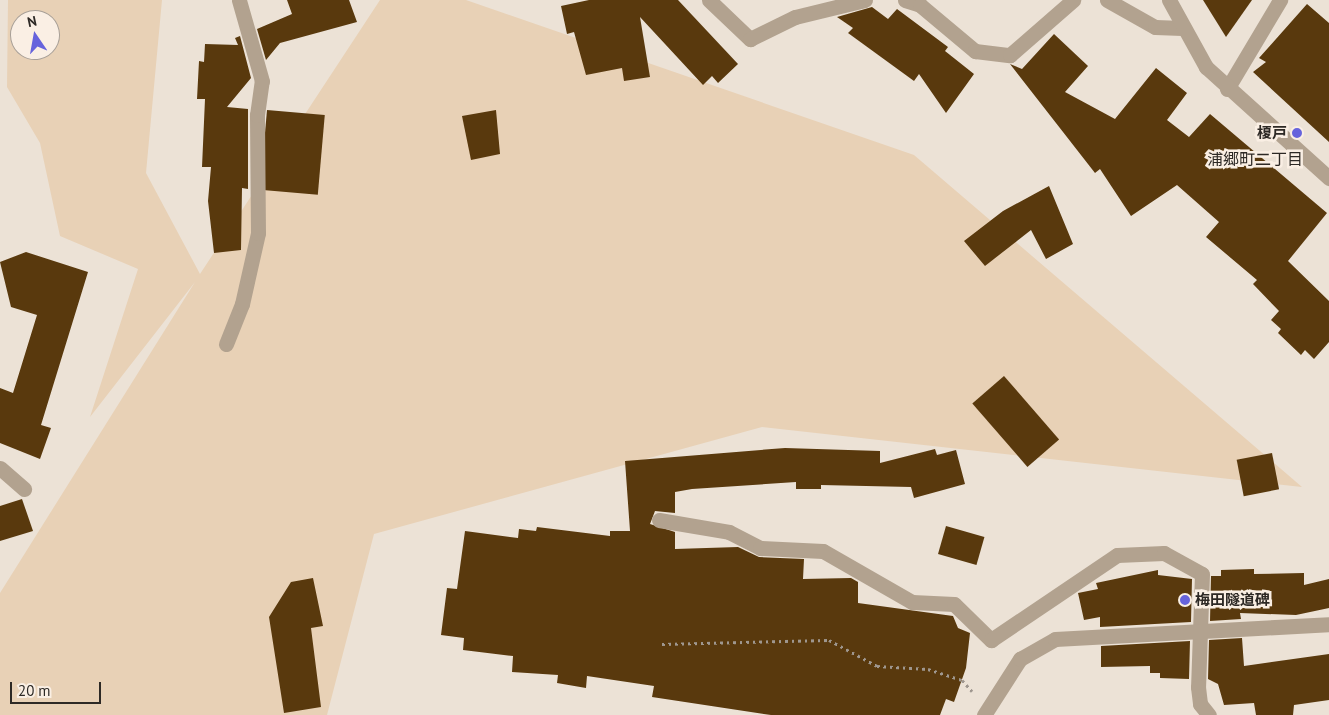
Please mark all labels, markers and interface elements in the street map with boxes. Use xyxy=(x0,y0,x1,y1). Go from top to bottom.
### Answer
north arrow xyxy=(10,10,60,60)
text: N xyxy=(26,12,38,31)
place label: 榎戸 xyxy=(1257,124,1287,142)
marker: 榎戸 xyxy=(1291,127,1303,139)
district label: 浦郷町二丁目 xyxy=(1207,149,1303,169)
place label: 梅田隧道碑 xyxy=(1195,591,1270,609)
marker: 梅田隧道碑 xyxy=(1179,594,1191,606)
scale bar xyxy=(12,672,104,704)
text: 20 m xyxy=(18,681,51,700)

